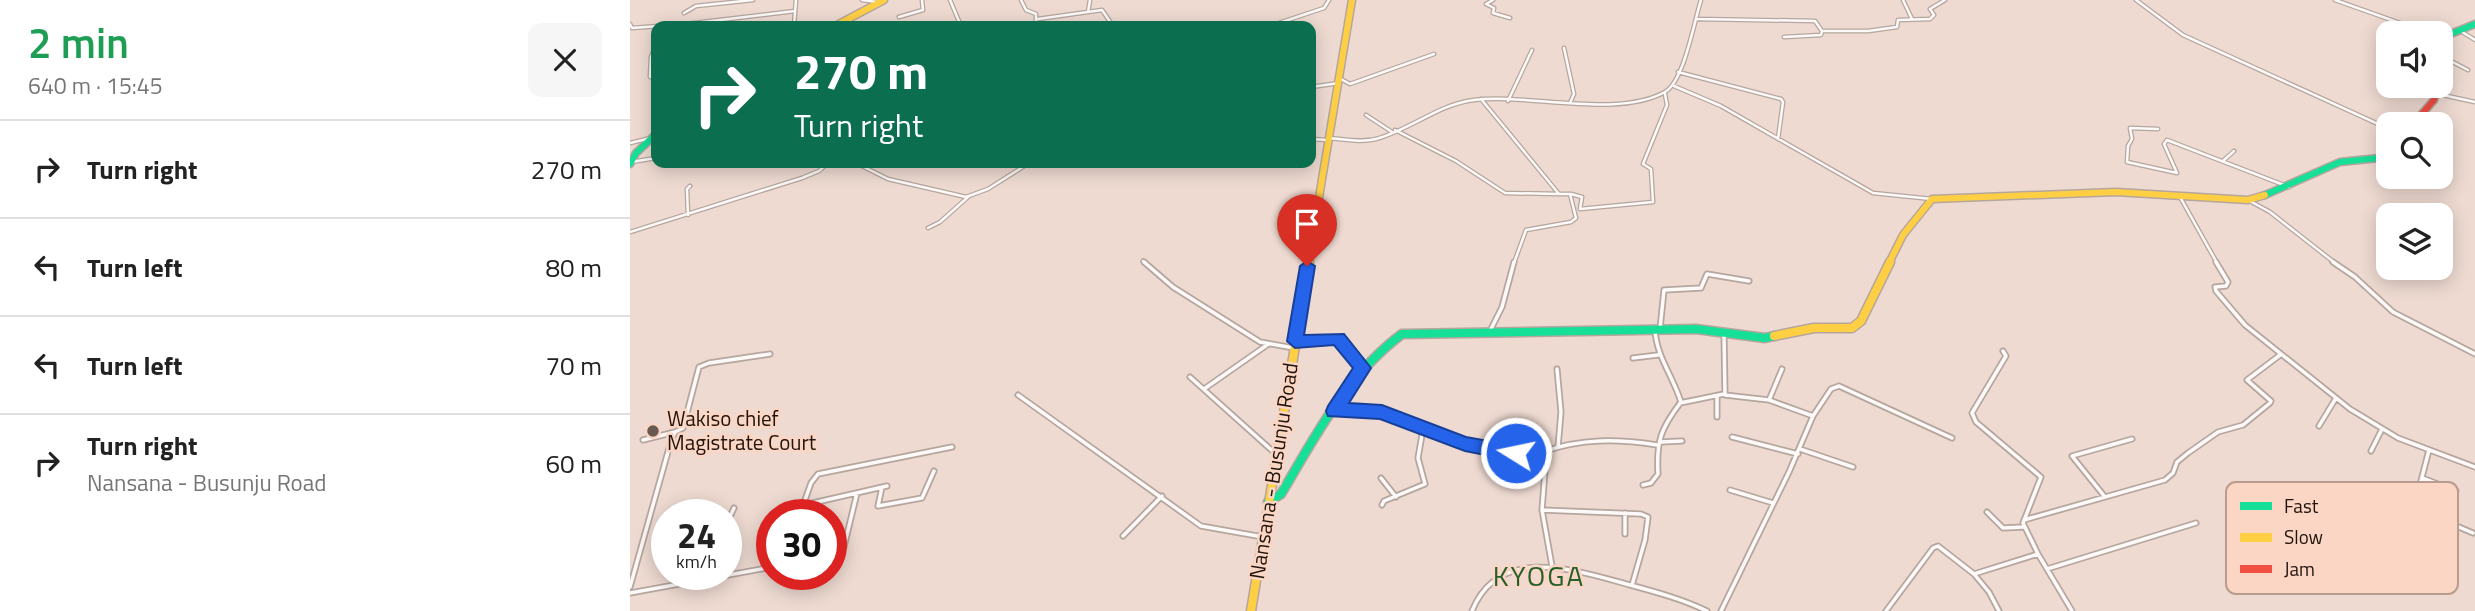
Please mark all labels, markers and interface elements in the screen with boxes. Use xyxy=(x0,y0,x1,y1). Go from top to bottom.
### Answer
text: 2 min xyxy=(28,10,129,74)
map controls xyxy=(2376,21,2453,280)
button: sound xyxy=(2376,21,2453,98)
button: close xyxy=(528,23,602,97)
text: 270 m xyxy=(794,33,928,108)
icon: right xyxy=(679,49,770,140)
text: 640 m · 15:45 xyxy=(28,68,163,103)
text: Turn right xyxy=(794,101,923,149)
button: search xyxy=(2376,112,2453,189)
icon: right xyxy=(28,150,66,188)
text: Turn right xyxy=(87,150,198,189)
text: 270 m xyxy=(531,150,602,189)
pin xyxy=(1277,194,1337,266)
button: layers xyxy=(2376,203,2453,280)
icon: arrive xyxy=(1288,205,1326,243)
icon: left xyxy=(28,248,66,286)
text: Turn left xyxy=(87,248,182,287)
text: 80 m xyxy=(545,248,602,287)
icon: left xyxy=(28,346,66,384)
text: Turn left xyxy=(87,346,182,385)
text: 70 m xyxy=(545,346,602,385)
street label: Nansana - Busunju Road xyxy=(1240,360,1306,581)
place label: Wakiso chief Magistrate Court xyxy=(667,402,817,458)
position arrow xyxy=(1479,416,1553,490)
marker: Wakiso chief Magistrate Court xyxy=(645,423,661,439)
text: Turn right xyxy=(87,426,198,465)
icon: right xyxy=(28,444,66,482)
text: 60 m xyxy=(545,444,602,483)
text: Nansana - Busunju Road xyxy=(87,465,326,500)
legend xyxy=(2226,482,2458,594)
text: Fast xyxy=(2284,491,2319,520)
speed limit sign: 30 xyxy=(756,499,847,590)
text: 24 xyxy=(677,508,716,562)
text: Slow xyxy=(2284,522,2323,551)
text: km/h xyxy=(676,548,717,575)
district label: KYOGA xyxy=(1493,554,1585,597)
text: Jam xyxy=(2284,554,2315,583)

